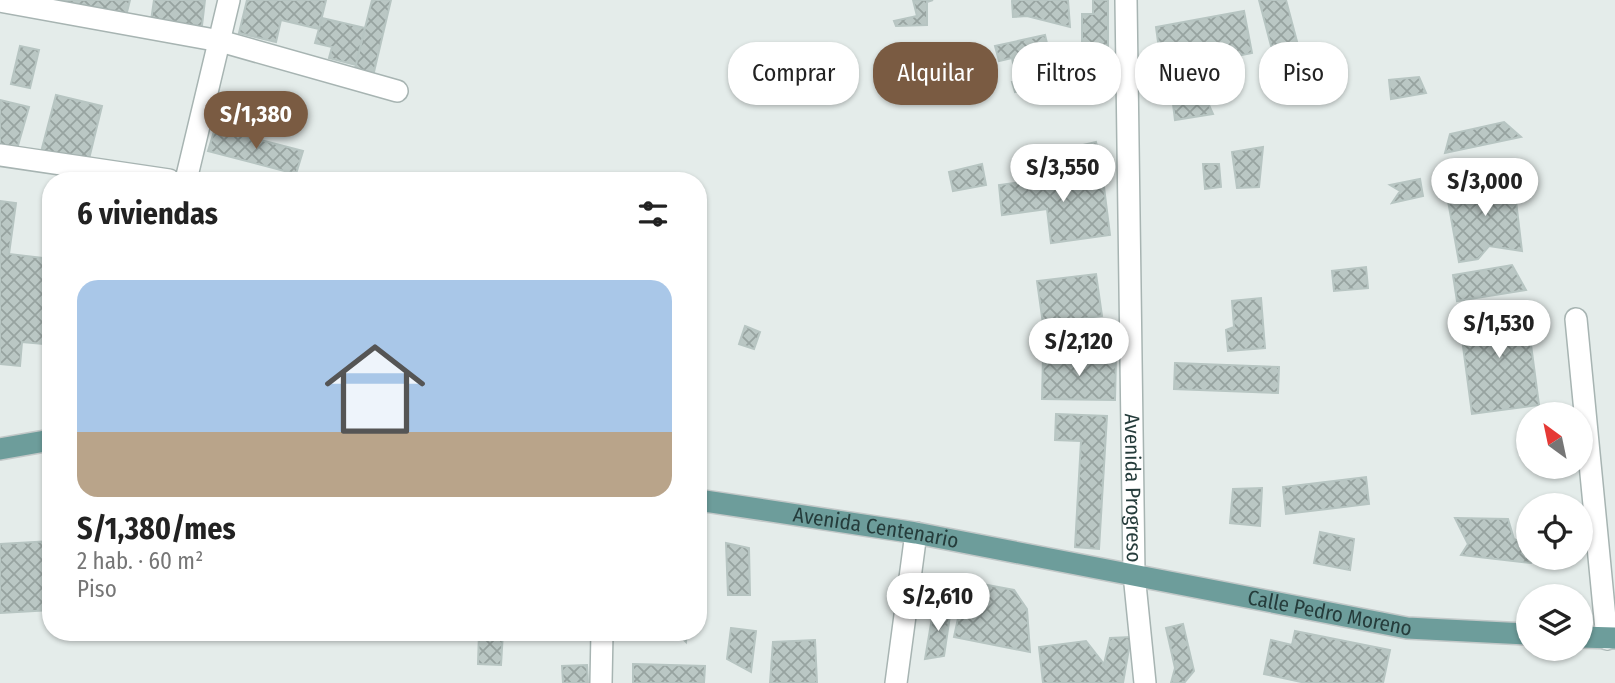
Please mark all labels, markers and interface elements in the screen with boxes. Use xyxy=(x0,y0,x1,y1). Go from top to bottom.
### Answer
chip: Comprar xyxy=(728,42,859,105)
chip: Alquilar xyxy=(873,42,998,105)
chip: Filtros xyxy=(1012,42,1121,105)
chip: Nuevo xyxy=(1135,42,1245,105)
chip: Piso xyxy=(1259,42,1348,105)
pin: S/1,380 xyxy=(191,92,321,151)
text: S/1,380 xyxy=(220,100,292,128)
pin: S/3,550 xyxy=(998,144,1128,204)
text: S/3,550 xyxy=(1026,153,1100,181)
pin: S/3,000 xyxy=(1420,158,1550,218)
text: S/3,000 xyxy=(1447,167,1523,195)
icon: filters xyxy=(634,195,672,233)
text: 6 viviendas xyxy=(77,196,218,232)
pin: S/1,530 xyxy=(1434,300,1564,360)
text: S/1,530 xyxy=(1463,309,1535,337)
pin: S/2,120 xyxy=(1014,318,1144,378)
icon: home xyxy=(312,326,438,452)
text: S/2,120 xyxy=(1045,327,1113,355)
north arrow xyxy=(1516,402,1592,480)
map controls xyxy=(1516,402,1593,661)
street label: Avenida Progreso xyxy=(1119,413,1147,563)
button: locate xyxy=(1516,493,1593,570)
street label: Avenida Centenario xyxy=(791,502,961,554)
text: S/1,380/mes xyxy=(77,511,236,547)
text: 2 hab. · 60 m² xyxy=(77,547,203,575)
pin: S/2,610 xyxy=(873,574,1003,633)
text: Piso xyxy=(77,575,117,603)
text: S/2,610 xyxy=(903,582,973,610)
street label: Calle Pedro Moreno xyxy=(1245,584,1414,642)
button: layers xyxy=(1516,584,1593,661)

